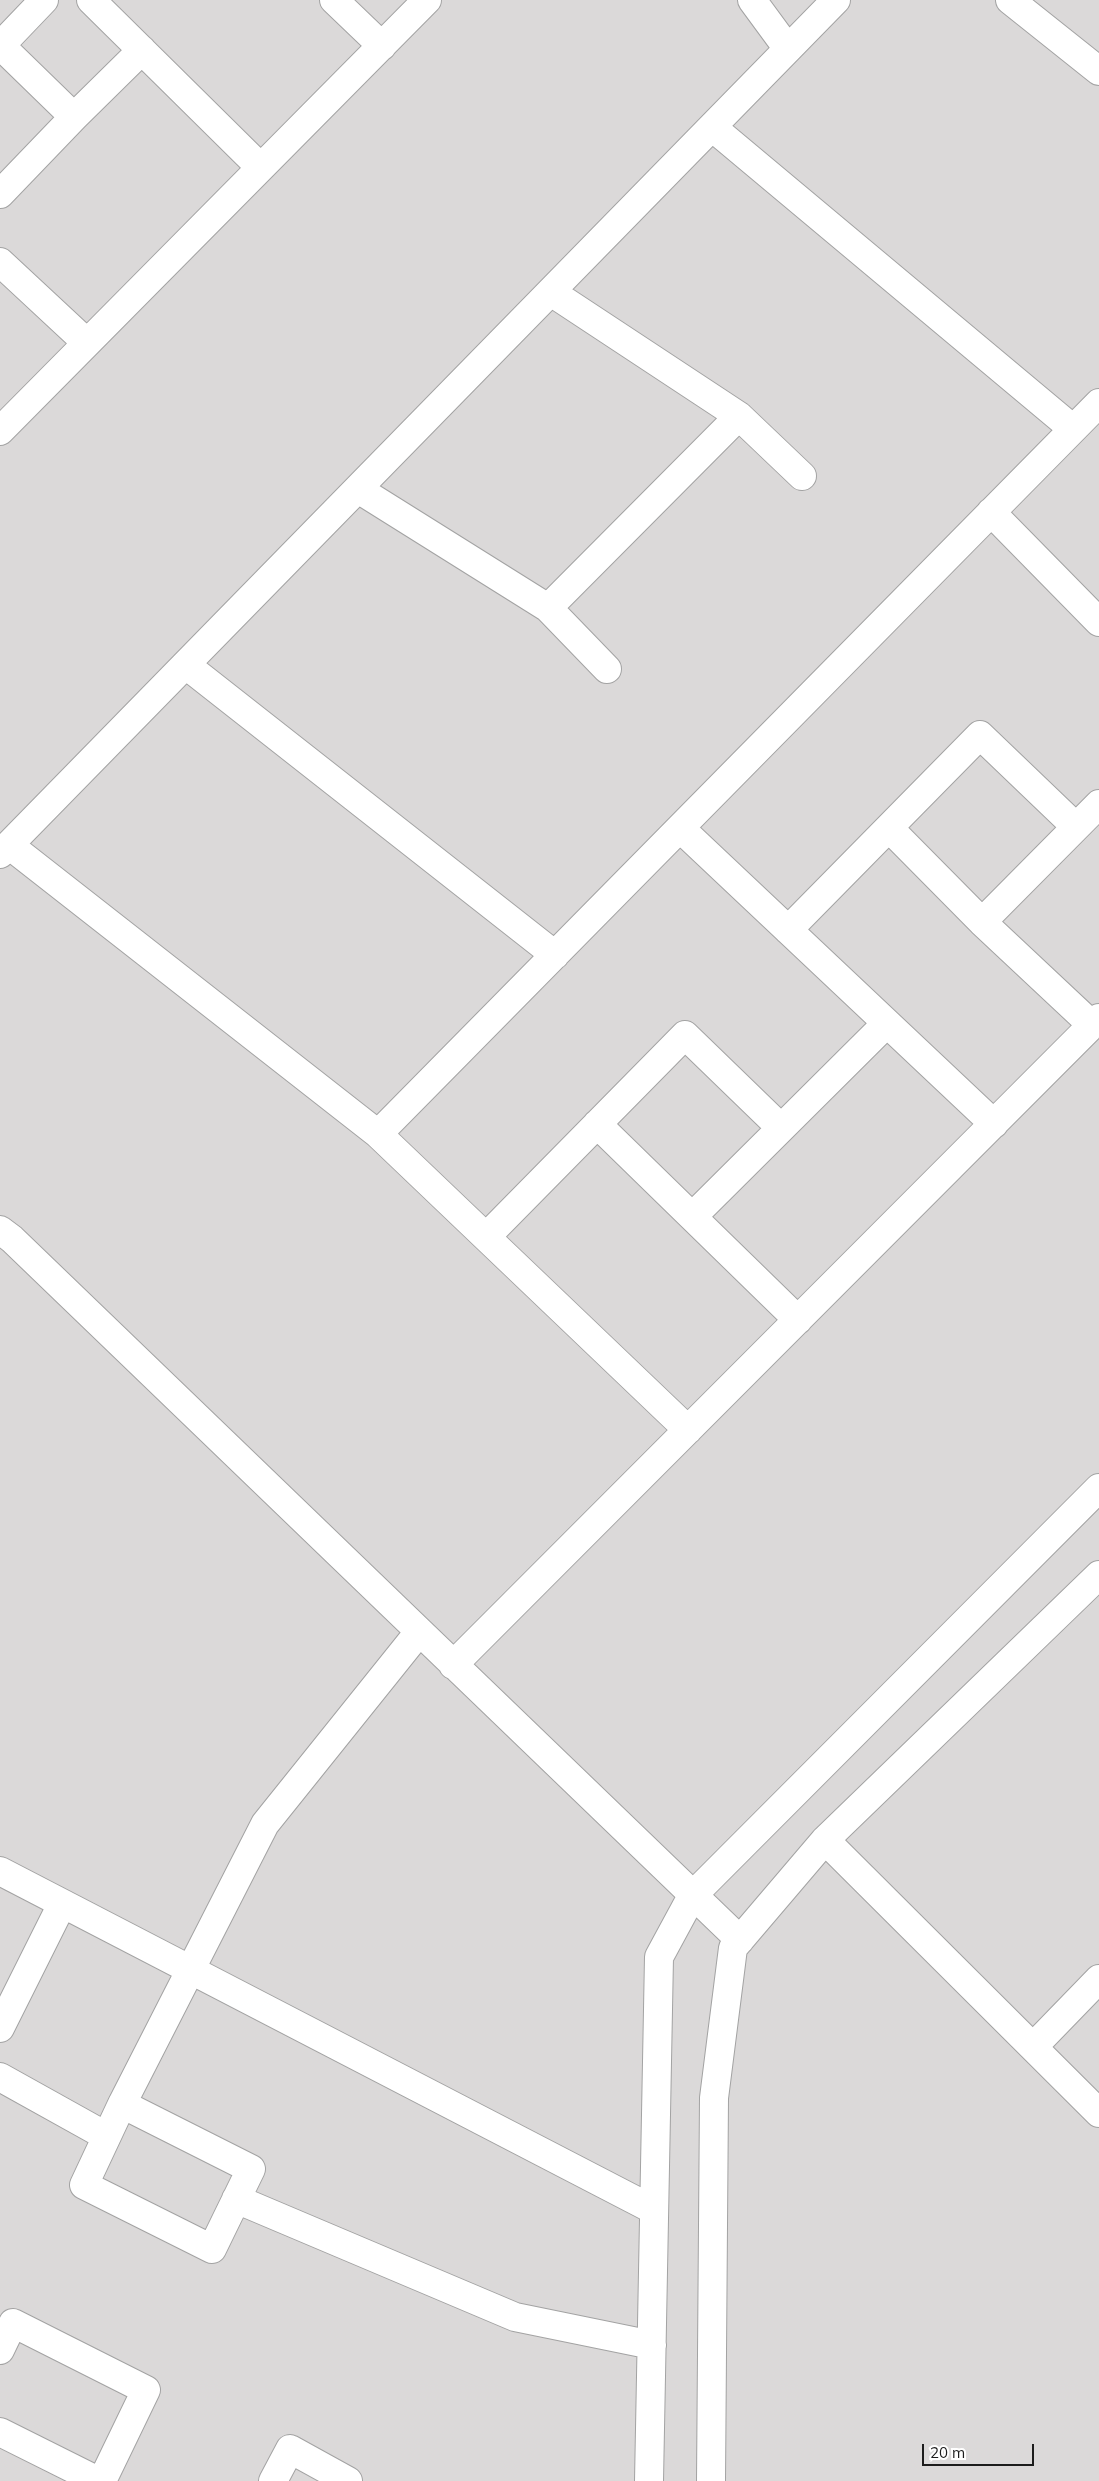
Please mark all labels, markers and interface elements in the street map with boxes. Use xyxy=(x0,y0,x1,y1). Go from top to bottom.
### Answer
scale bar xyxy=(924,2434,1036,2466)
text: 20 m xyxy=(930,2443,965,2462)

